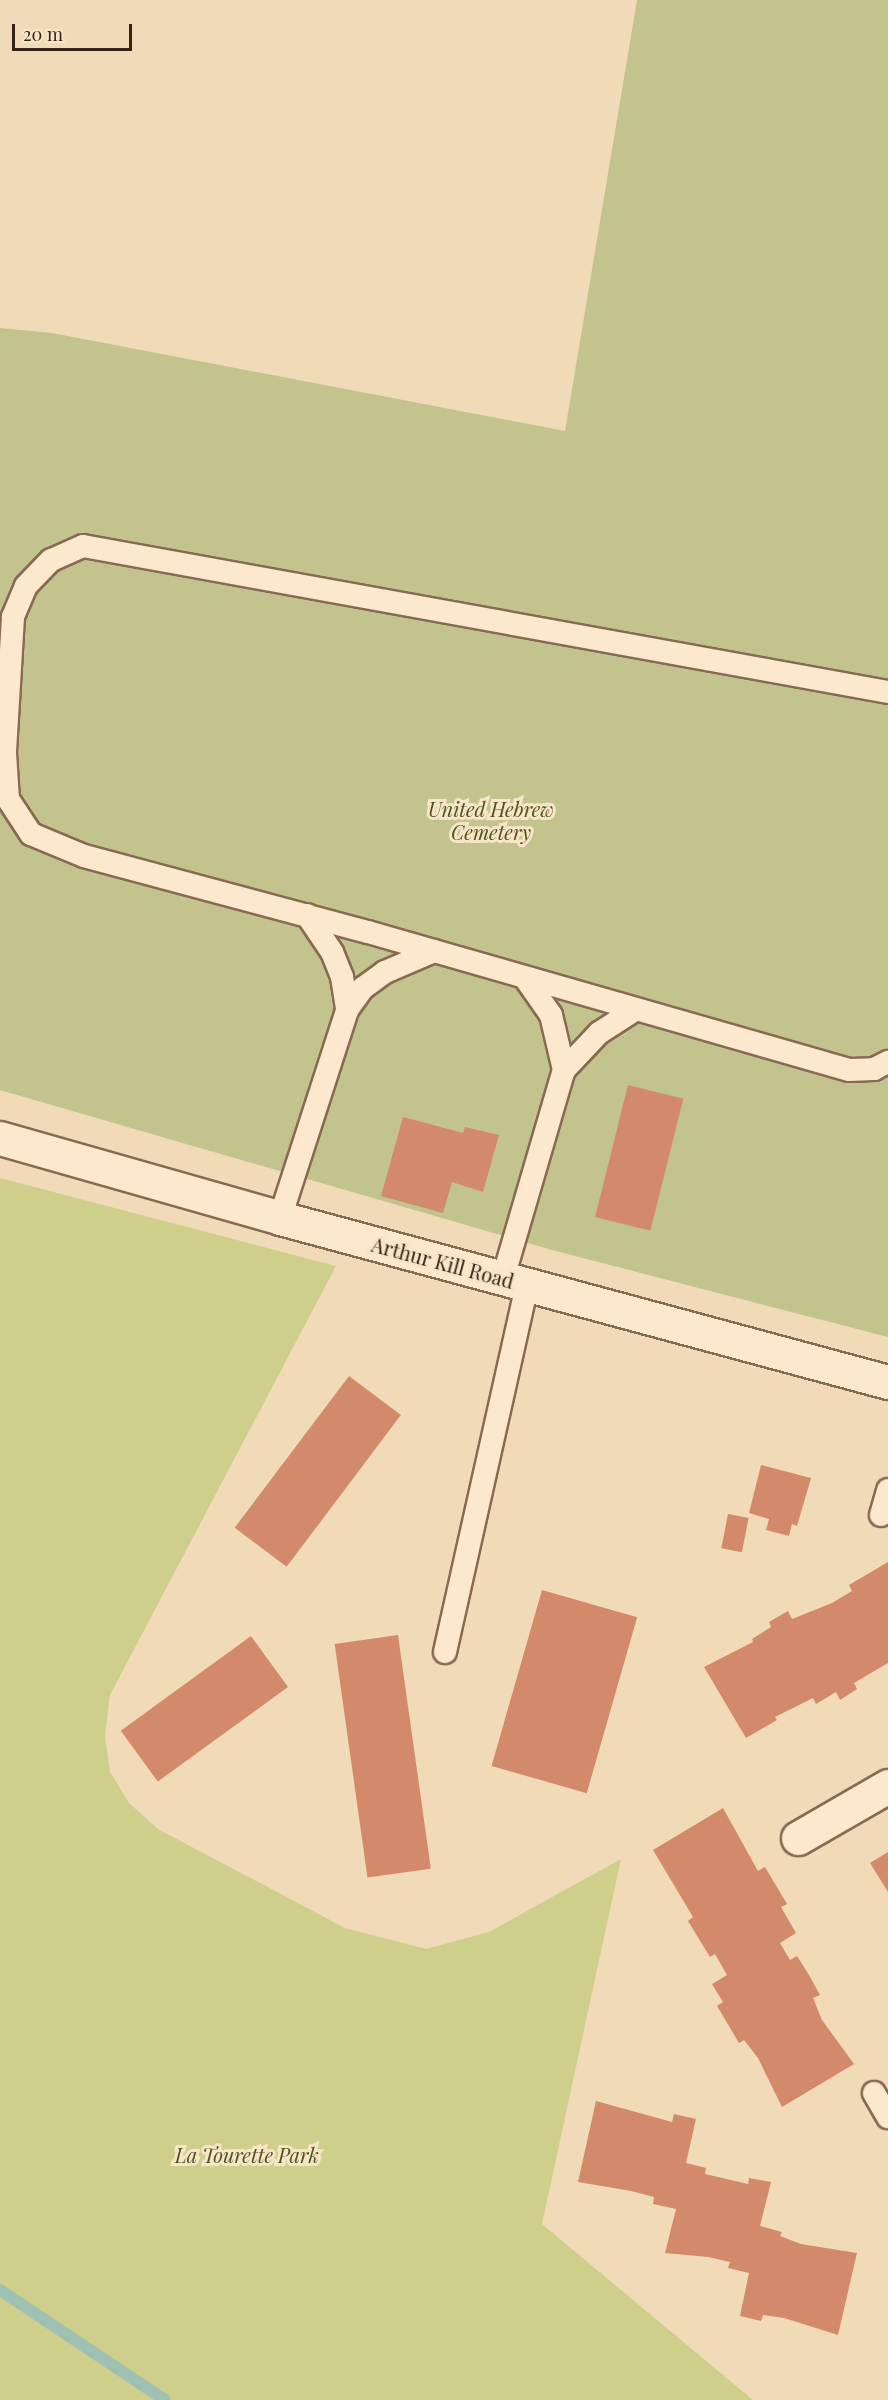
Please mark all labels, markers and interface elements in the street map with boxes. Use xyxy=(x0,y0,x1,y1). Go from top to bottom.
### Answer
scale bar xyxy=(15,12,135,50)
text: 20 m xyxy=(23,22,63,46)
park label: United Hebrew Cemetery xyxy=(428,796,554,843)
street label: Arthur Kill Road xyxy=(369,1231,517,1293)
park label: La Tourette Park xyxy=(175,2142,319,2166)

